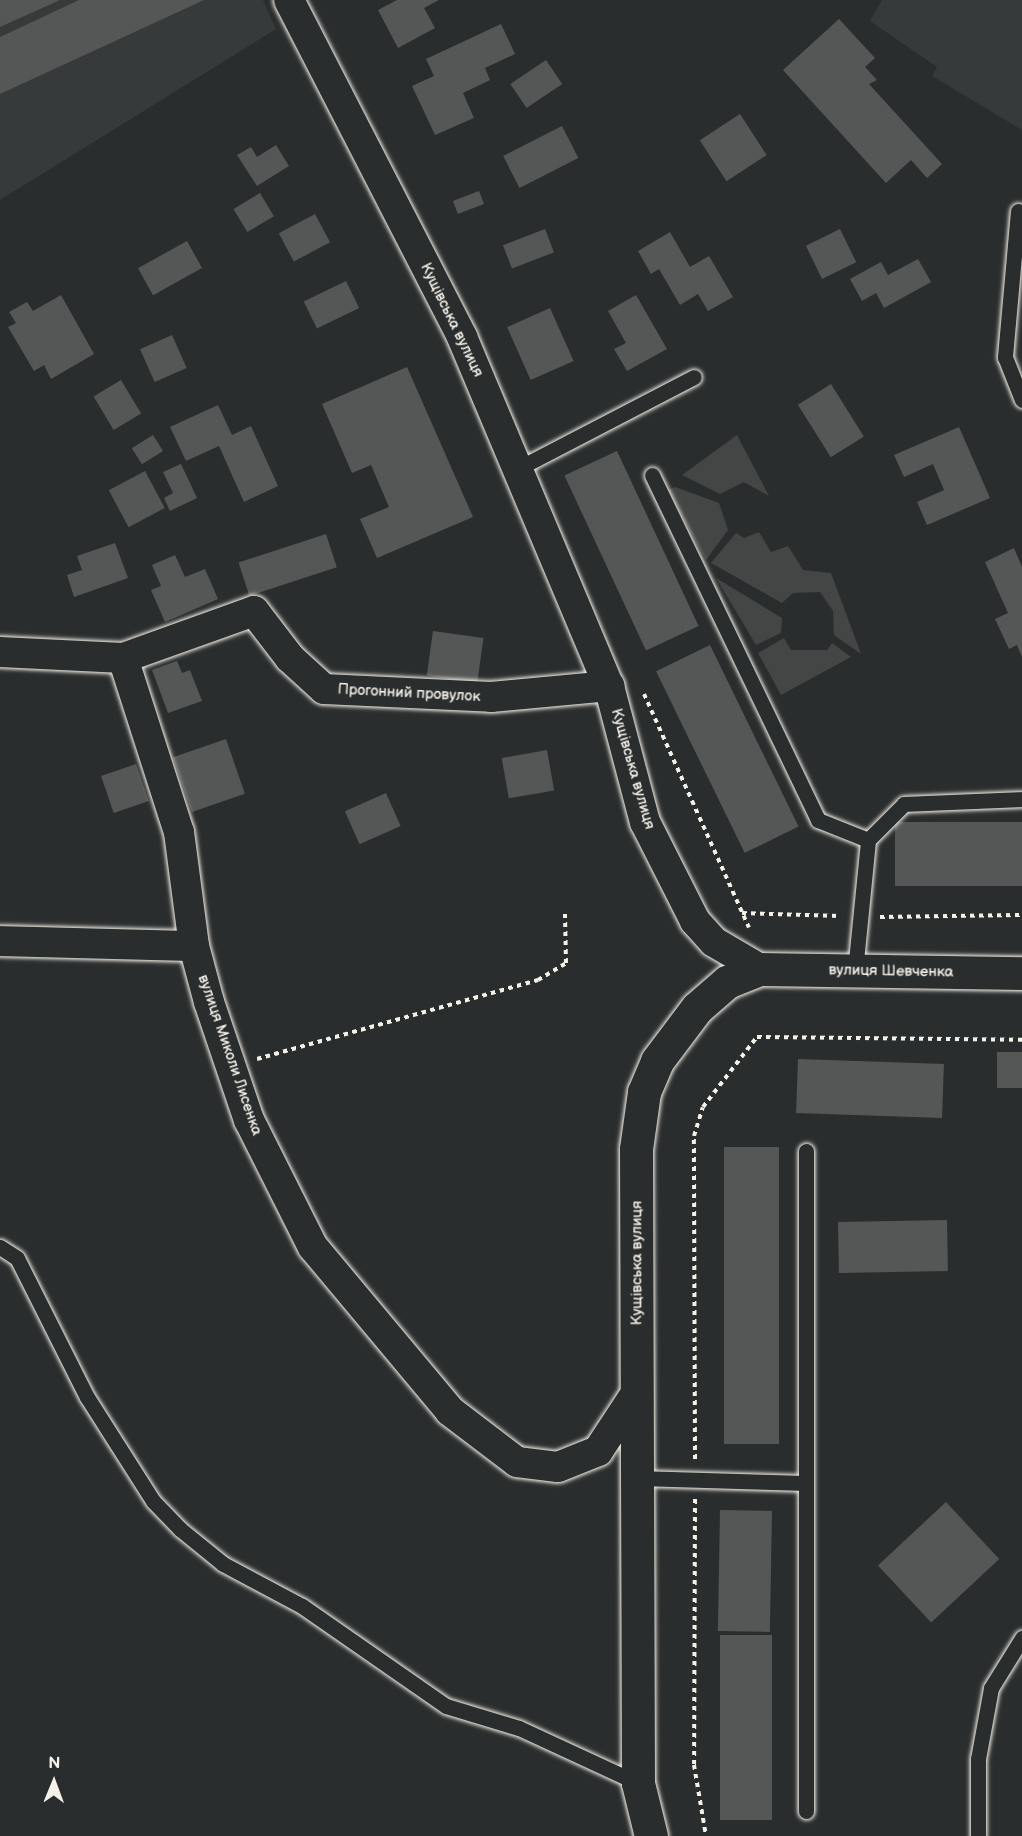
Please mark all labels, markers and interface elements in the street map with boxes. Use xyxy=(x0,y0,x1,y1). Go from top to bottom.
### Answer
street label: Кущівська вулиця xyxy=(417,260,487,380)
street label: Прогонний провулок xyxy=(337,680,481,706)
street label: Кущівська вулиця xyxy=(607,707,659,831)
street label: вулиця Шевченка xyxy=(828,961,954,981)
street label: вулиця Миколи Лисенка xyxy=(194,972,266,1138)
street label: Кущівська вулиця xyxy=(628,1201,646,1325)
north arrow xyxy=(24,1752,84,1812)
text: N xyxy=(48,1754,61,1773)

